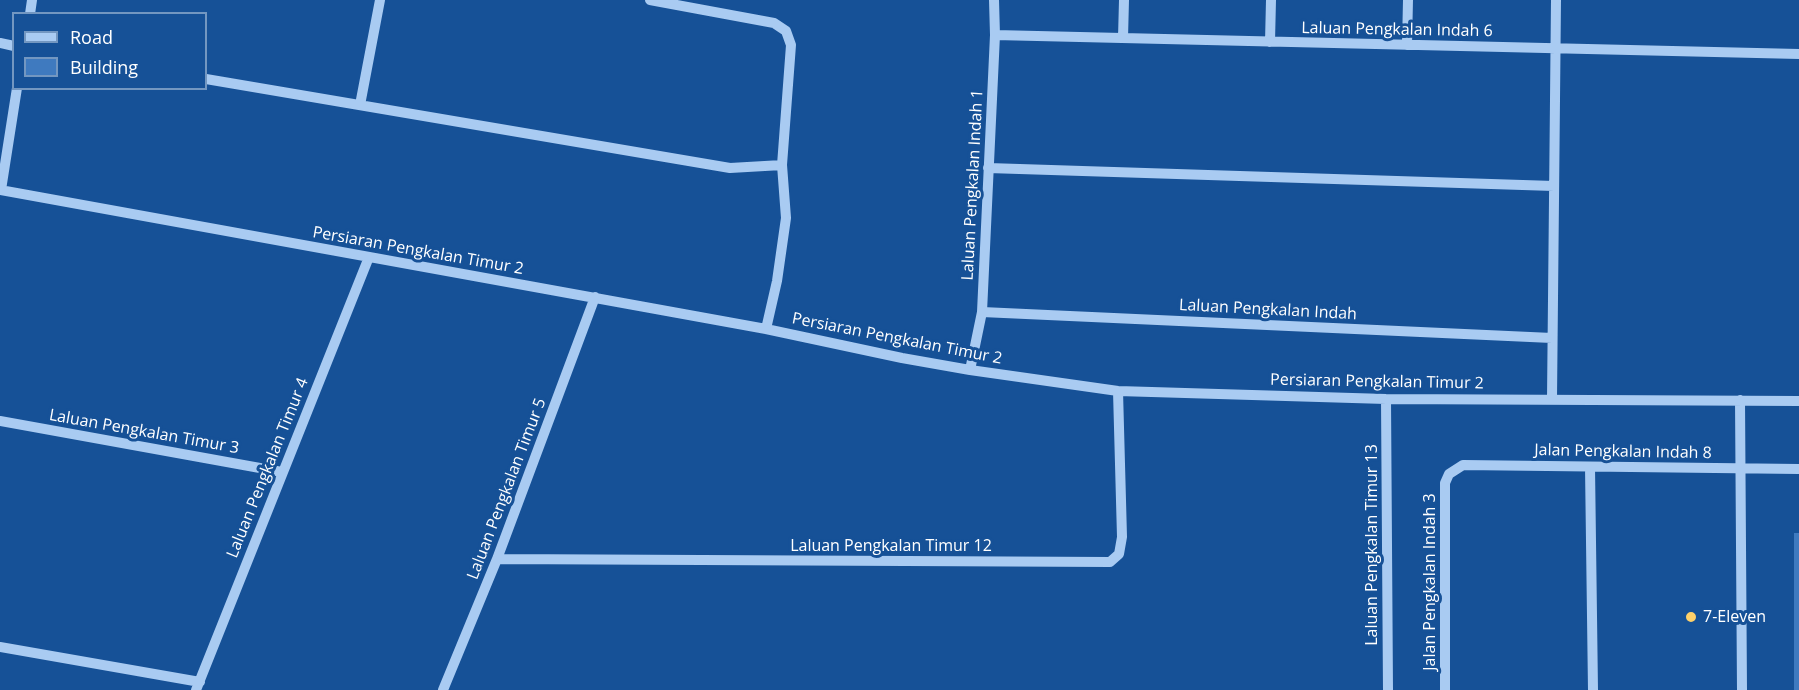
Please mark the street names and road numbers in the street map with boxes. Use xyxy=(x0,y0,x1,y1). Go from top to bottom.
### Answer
street label: Laluan Pengkalan Indah 6 xyxy=(1301,19,1493,41)
street label: Laluan Pengkalan Indah 1 xyxy=(958,89,988,281)
street label: Persiaran Pengkalan Timur 2 xyxy=(311,223,525,279)
street label: Laluan Pengkalan Indah xyxy=(1179,296,1357,324)
street label: Persiaran Pengkalan Timur 2 xyxy=(790,309,1004,369)
street label: Persiaran Pengkalan Timur 2 xyxy=(1270,371,1484,393)
street label: Laluan Pengkalan Timur 4 xyxy=(223,375,313,561)
street label: Laluan Pengkalan Timur 5 xyxy=(464,396,550,582)
street label: Laluan Pengkalan Timur 3 xyxy=(48,406,240,458)
street label: Jalan Pengkalan Indah 8 xyxy=(1534,441,1712,463)
street label: Laluan Pengkalan Timur 13 xyxy=(1362,444,1382,646)
street label: Jalan Pengkalan Indah 3 xyxy=(1420,493,1440,671)
street label: Laluan Pengkalan Timur 12 xyxy=(790,536,992,556)

